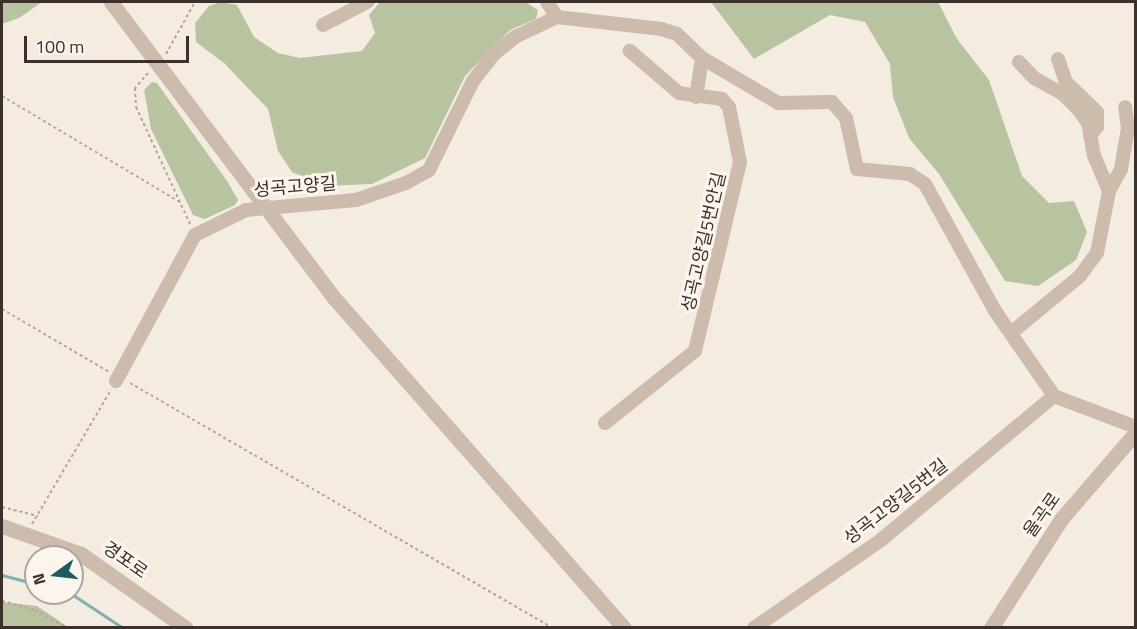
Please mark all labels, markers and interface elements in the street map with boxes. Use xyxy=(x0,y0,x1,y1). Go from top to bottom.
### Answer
scale bar xyxy=(27,24,192,62)
text: 100 m xyxy=(35,33,84,60)
street label: 성곡고양길5번안길 xyxy=(677,170,731,314)
street label: 성곡고양길 xyxy=(253,173,337,201)
street label: 성곡고양길5번길 xyxy=(840,455,952,549)
street label: 율곡로 xyxy=(1019,488,1065,542)
street label: 경포로 xyxy=(98,537,152,583)
north arrow xyxy=(24,545,84,605)
text: N xyxy=(26,571,52,588)

